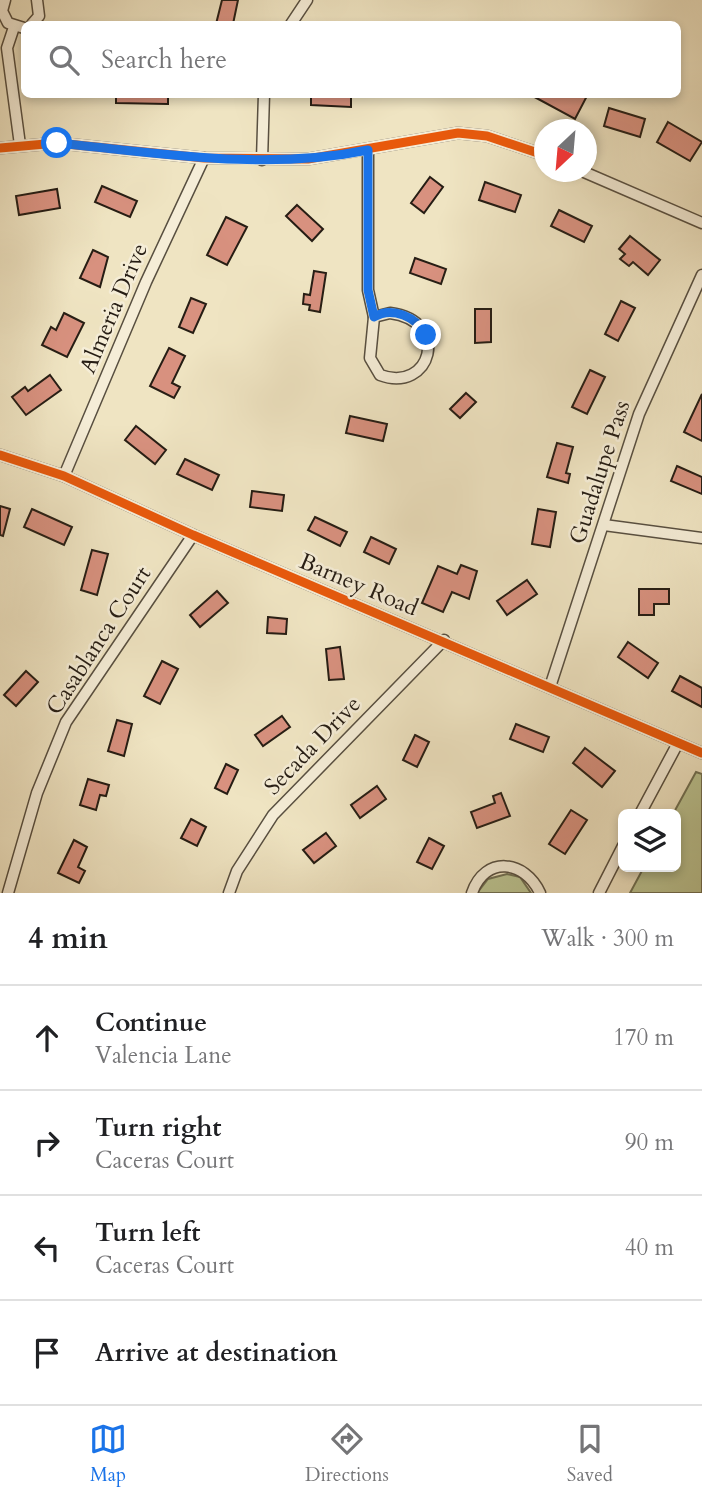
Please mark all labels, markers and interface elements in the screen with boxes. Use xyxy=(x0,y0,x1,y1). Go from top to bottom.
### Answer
search box xyxy=(21,21,681,98)
icon: search xyxy=(45,41,83,79)
text: Search here xyxy=(101,42,227,77)
north arrow xyxy=(534,119,597,182)
route start xyxy=(41,127,72,158)
street label: Almeria Drive xyxy=(72,238,155,378)
route end xyxy=(410,319,441,350)
street label: Guadalupe Pass xyxy=(562,396,637,548)
street label: Barney Road xyxy=(295,546,424,624)
street label: Casablanca Court xyxy=(39,560,158,721)
street label: Secada Drive xyxy=(257,689,367,802)
map controls xyxy=(618,809,681,872)
button: layers xyxy=(618,809,681,872)
text: 4 min xyxy=(28,918,108,959)
text: Walk · 300 m xyxy=(541,923,674,954)
text: Continue xyxy=(95,1005,207,1040)
icon: ahead xyxy=(28,1019,66,1057)
text: 170 m xyxy=(613,1022,674,1053)
text: Valencia Lane xyxy=(95,1040,232,1071)
text: Turn right xyxy=(95,1110,222,1145)
icon: right xyxy=(28,1124,66,1162)
text: 90 m xyxy=(625,1127,674,1158)
text: Caceras Court xyxy=(95,1145,234,1176)
text: Turn left xyxy=(95,1215,200,1250)
icon: left xyxy=(28,1229,66,1267)
text: 40 m xyxy=(625,1232,674,1263)
text: Caceras Court xyxy=(95,1250,234,1281)
icon: arrive xyxy=(28,1334,66,1372)
text: Arrive at destination xyxy=(95,1335,338,1370)
tab: Map xyxy=(89,1420,127,1488)
tab: Directions xyxy=(305,1420,389,1488)
tab: Saved xyxy=(567,1420,613,1488)

